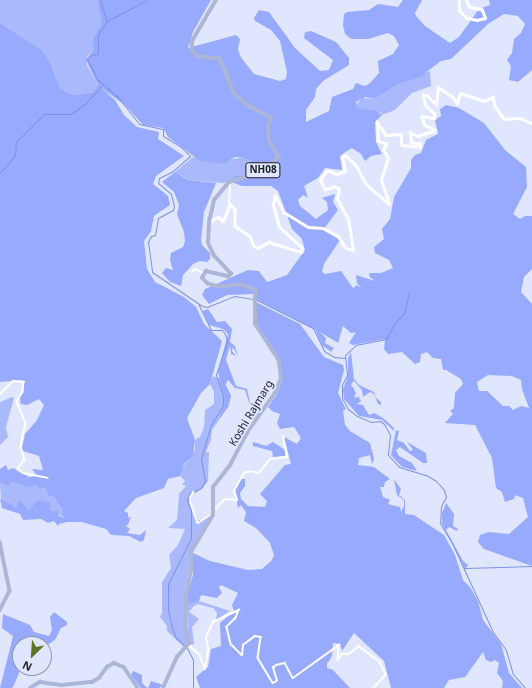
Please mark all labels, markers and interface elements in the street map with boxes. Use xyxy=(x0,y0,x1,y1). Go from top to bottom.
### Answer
road number: NH08 xyxy=(245,162,281,178)
street label: Koshi Rajmarg xyxy=(226,378,276,448)
north arrow xyxy=(12,636,52,676)
text: N xyxy=(20,658,34,675)

